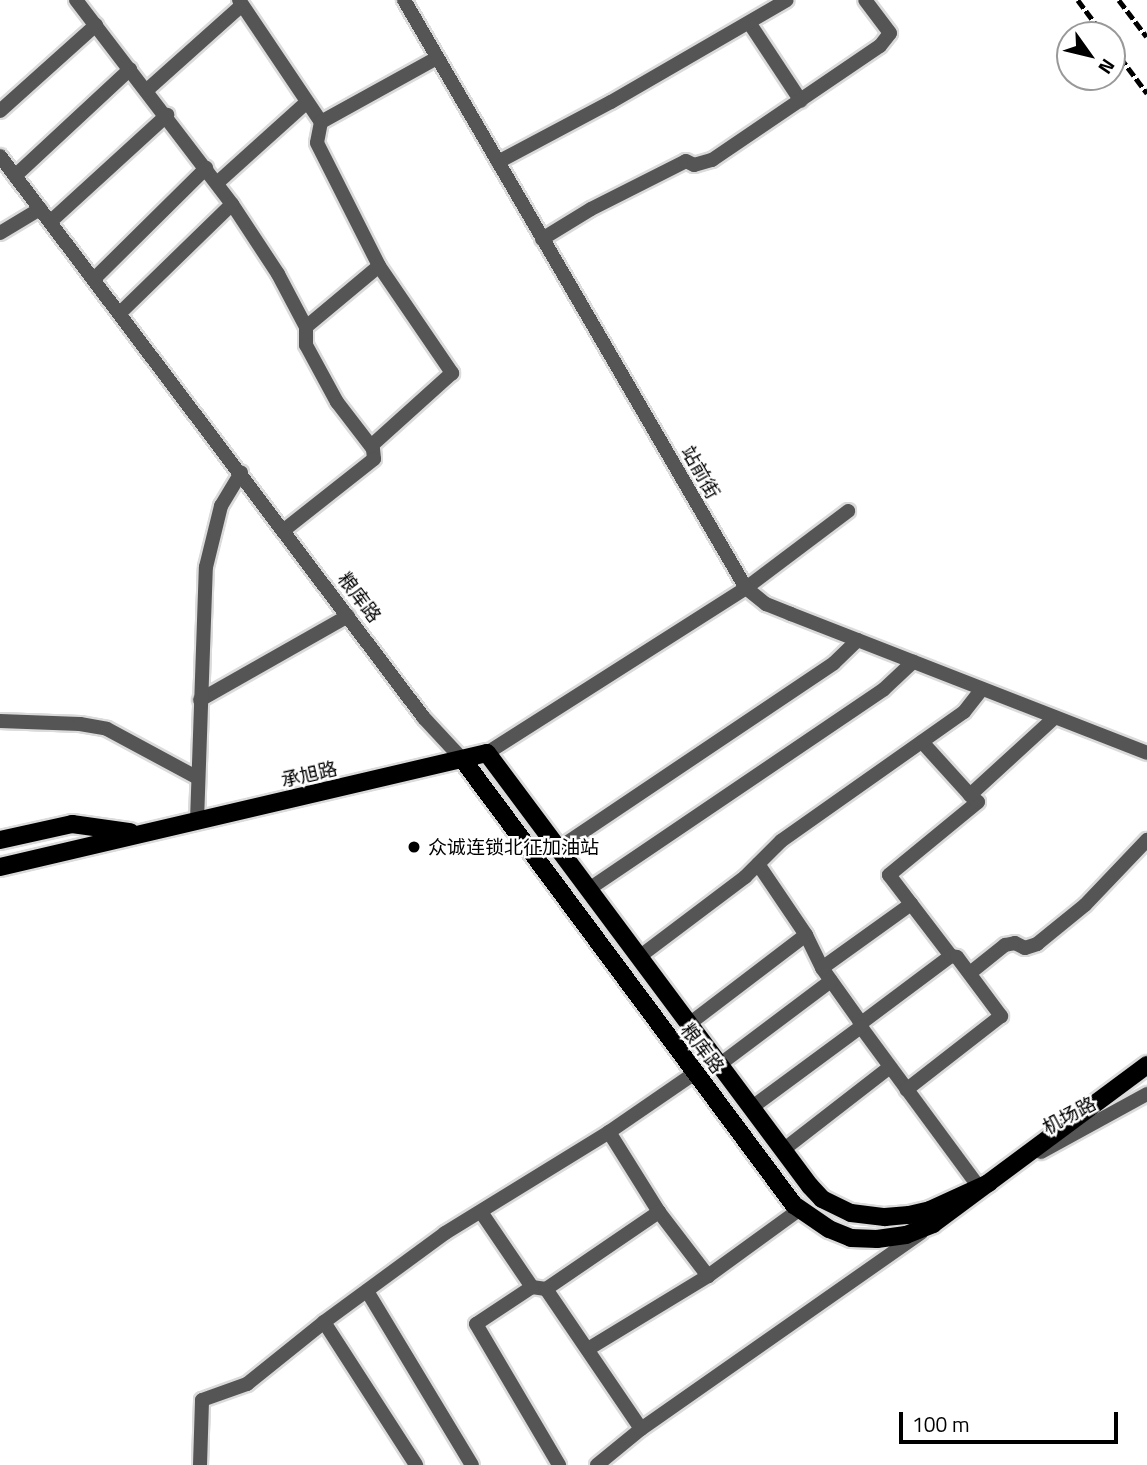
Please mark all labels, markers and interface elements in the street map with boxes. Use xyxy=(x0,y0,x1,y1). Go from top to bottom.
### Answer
north arrow xyxy=(1056,21,1126,91)
text: N xyxy=(1091,53,1123,80)
street label: 站前街 xyxy=(677,442,725,502)
street label: 粮库路 xyxy=(334,567,386,627)
street label: 承旭路 xyxy=(279,756,339,792)
place label: 众诚连锁北征加油站 xyxy=(428,836,599,858)
marker: 众诚连锁北征加油站 xyxy=(406,839,422,855)
street label: 粮库路 xyxy=(677,1018,729,1078)
street label: 机场路 xyxy=(1038,1092,1100,1138)
scale bar xyxy=(902,1398,1121,1442)
text: 100 m xyxy=(912,1408,969,1440)

